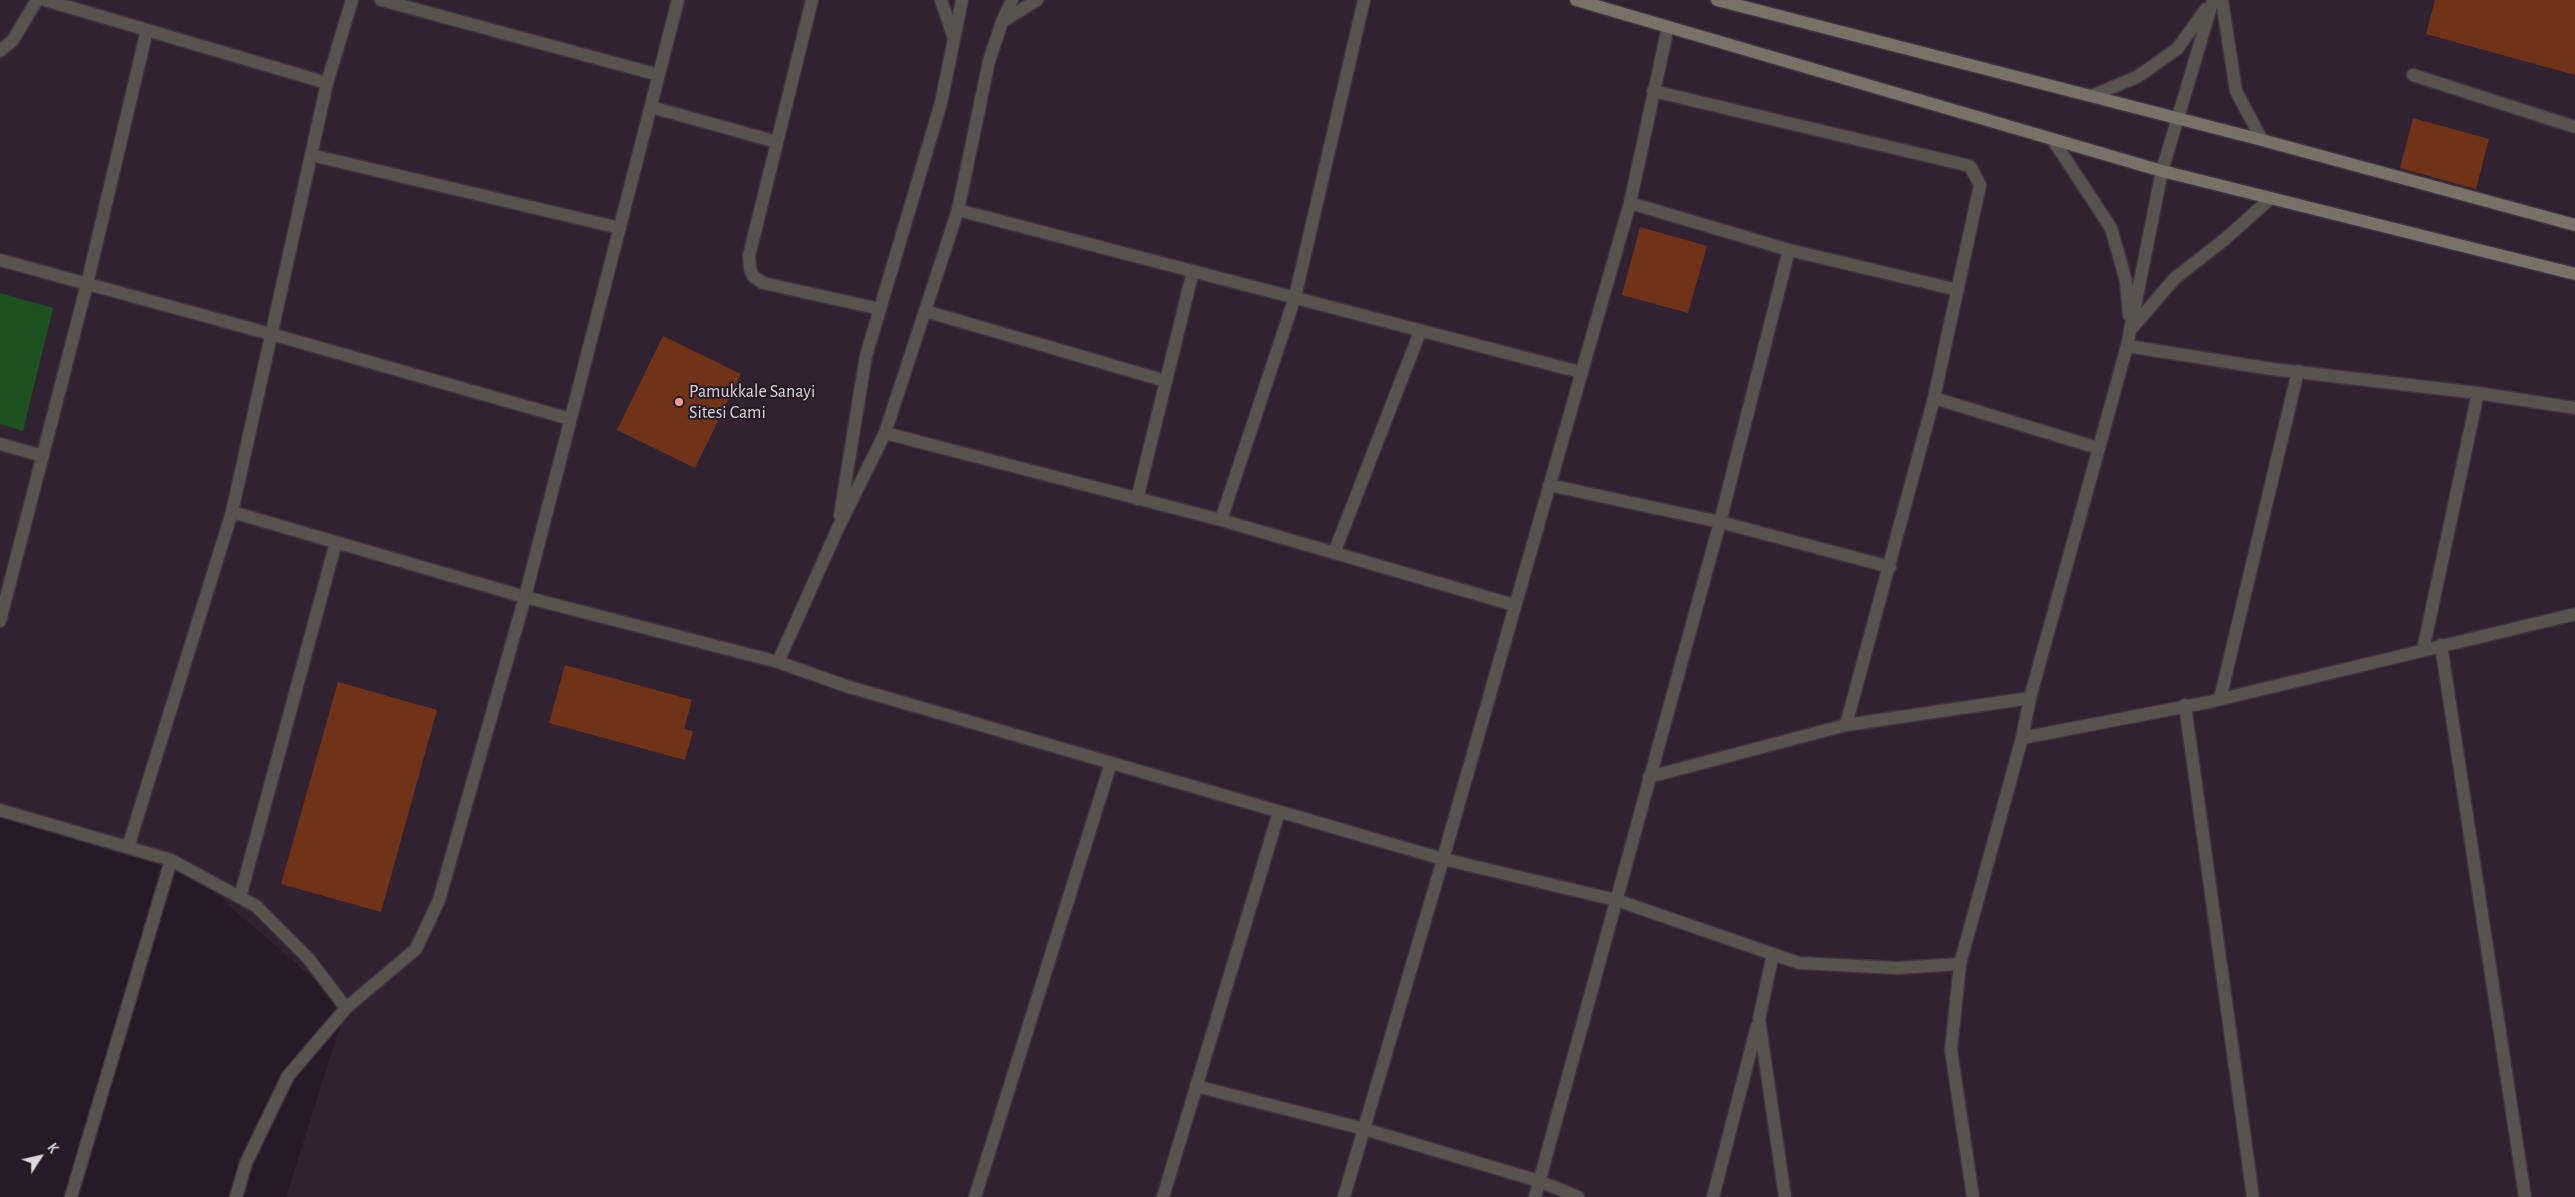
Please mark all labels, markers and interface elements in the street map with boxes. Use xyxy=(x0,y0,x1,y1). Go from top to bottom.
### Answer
place label: Pamukkale Sanayi Sitesi Cami xyxy=(689,381,815,424)
marker: Pamukkale Sanayi Sitesi Cami xyxy=(673,396,685,408)
north arrow xyxy=(15,1132,65,1182)
text: K xyxy=(44,1141,60,1156)

